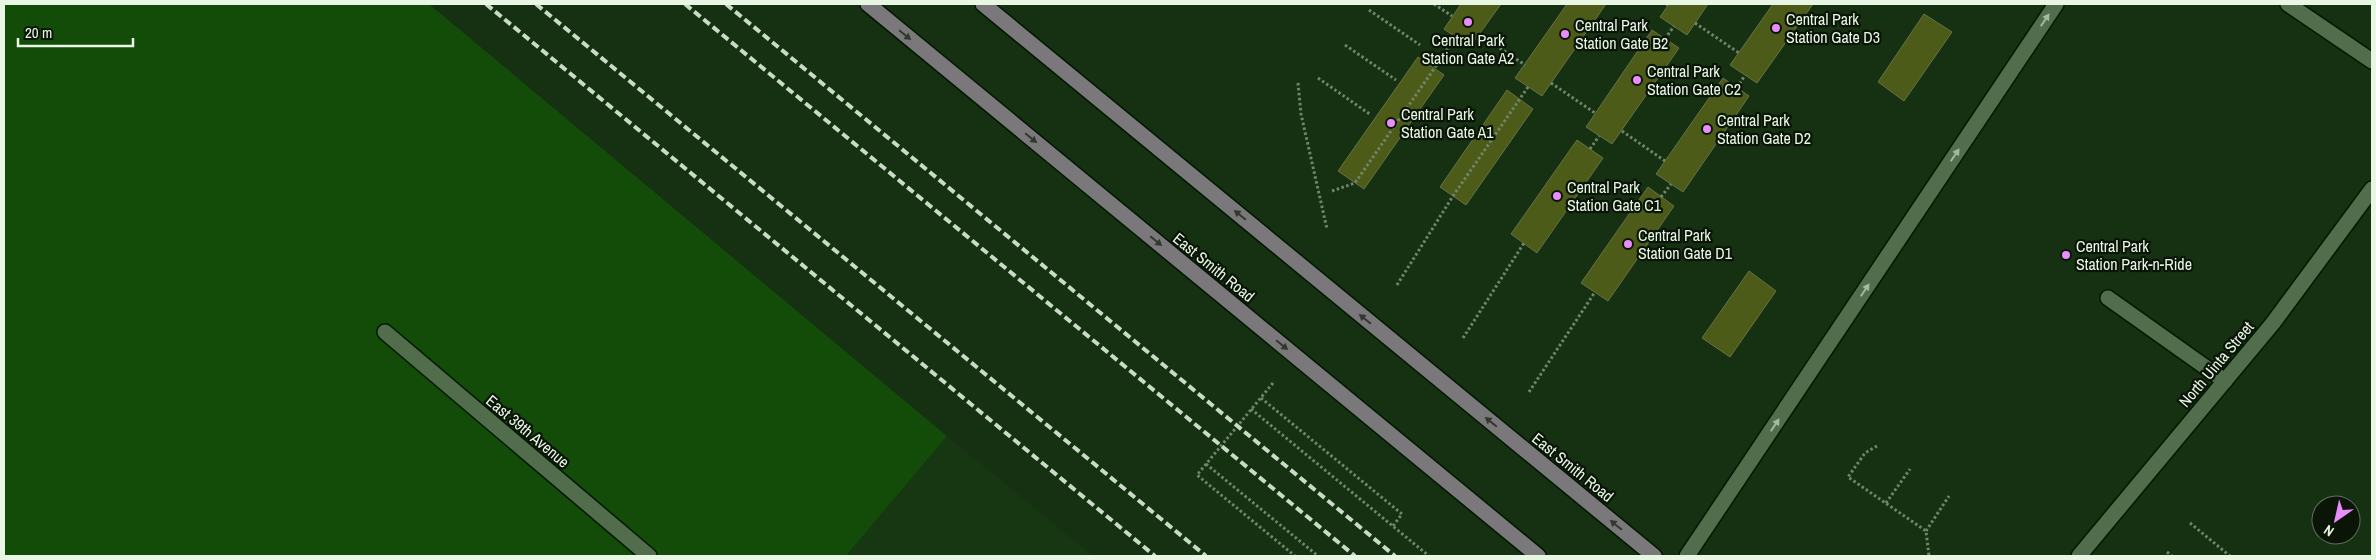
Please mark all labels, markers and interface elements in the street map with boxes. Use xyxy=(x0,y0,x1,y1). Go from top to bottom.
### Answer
place label: Central Park Station Gate D3 xyxy=(1786,8,1880,48)
one-way arrow xyxy=(2040,13,2050,26)
place label: Central Park Station Gate B2 xyxy=(1575,14,1668,54)
scale bar xyxy=(18,15,132,47)
marker: Central Park Station Gate A2 xyxy=(1462,16,1474,28)
text: 20 m xyxy=(25,22,52,43)
marker: Central Park Station Gate D3 xyxy=(1770,22,1782,34)
marker: Central Park Station Gate B2 xyxy=(1559,28,1571,40)
one-way arrow xyxy=(899,29,912,40)
place label: Central Park Station Gate A2 xyxy=(1422,29,1514,69)
place label: Central Park Station Gate C2 xyxy=(1647,60,1741,100)
marker: Central Park Station Gate C2 xyxy=(1631,74,1643,86)
place label: Central Park Station Gate A1 xyxy=(1401,103,1494,143)
place label: Central Park Station Gate D2 xyxy=(1717,109,1811,149)
marker: Central Park Station Gate A1 xyxy=(1385,117,1397,129)
marker: Central Park Station Gate D2 xyxy=(1701,123,1713,135)
one-way arrow xyxy=(1024,133,1037,144)
one-way arrow xyxy=(1950,148,1960,162)
place label: Central Park Station Gate C1 xyxy=(1567,176,1662,216)
marker: Central Park Station Gate C1 xyxy=(1551,190,1563,202)
one-way arrow xyxy=(1234,210,1247,221)
place label: Central Park Station Gate D1 xyxy=(1638,224,1733,264)
street label: East Smith Road xyxy=(1169,227,1259,307)
place label: Central Park Station Park-n-Ride xyxy=(2076,235,2192,275)
one-way arrow xyxy=(1149,236,1162,247)
marker: Central Park Station Gate D1 xyxy=(1622,238,1634,250)
marker: Central Park Station Park-n-Ride xyxy=(2060,249,2072,261)
one-way arrow xyxy=(1860,283,1870,297)
one-way arrow xyxy=(1359,313,1372,324)
street label: North Uinta Street xyxy=(2174,316,2259,412)
one-way arrow xyxy=(1275,339,1288,350)
street label: East 39th Avenue xyxy=(482,390,574,472)
one-way arrow xyxy=(1485,416,1498,427)
one-way arrow xyxy=(1770,419,1780,432)
street label: East Smith Road xyxy=(1528,427,1618,507)
north arrow xyxy=(2311,495,2361,545)
one-way arrow xyxy=(1610,520,1623,531)
text: N xyxy=(2320,521,2337,541)

